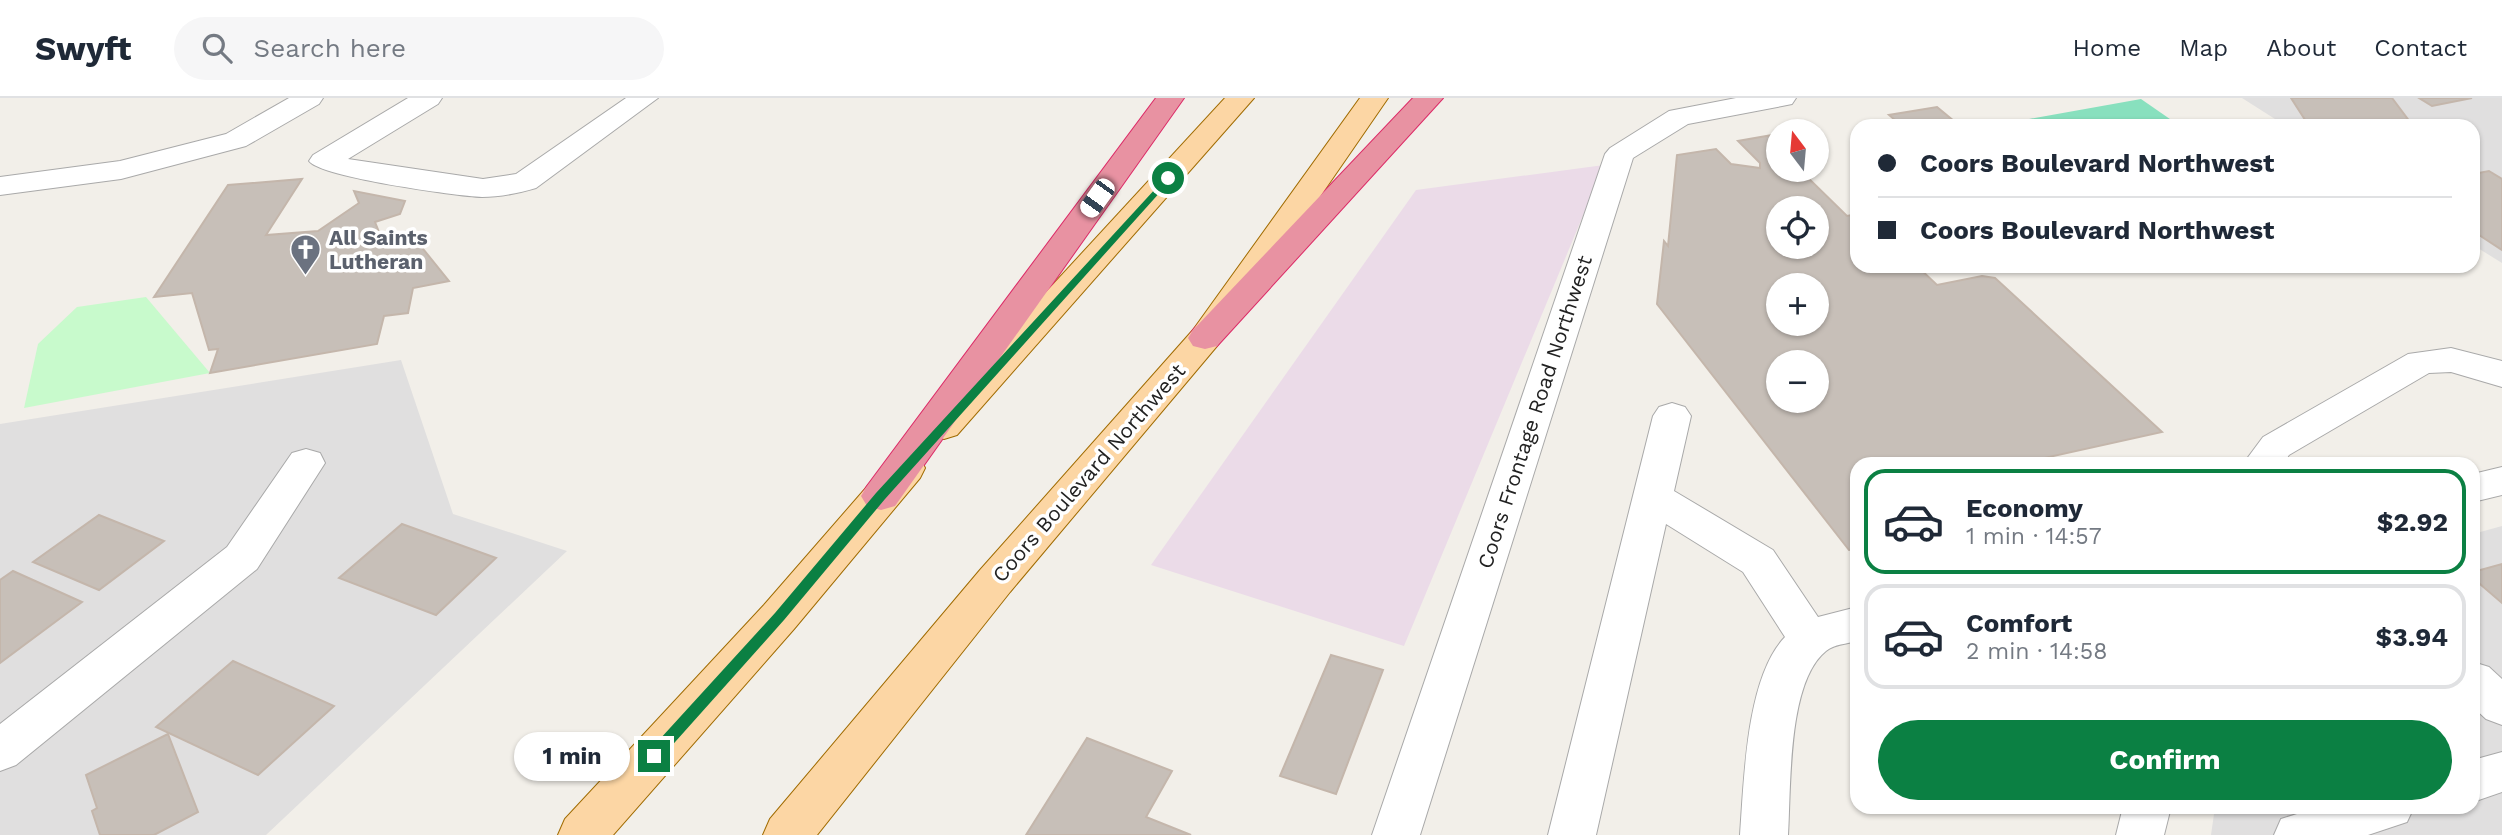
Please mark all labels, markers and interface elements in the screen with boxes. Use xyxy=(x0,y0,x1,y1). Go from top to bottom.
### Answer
search box xyxy=(174,17,664,80)
text: Swyft xyxy=(35,29,132,68)
icon: search xyxy=(198,29,236,67)
text: Search here xyxy=(254,33,406,63)
text: Home xyxy=(2073,34,2141,62)
text: Map xyxy=(2179,34,2228,62)
text: About xyxy=(2266,34,2336,62)
text: Contact xyxy=(2374,34,2467,62)
north arrow xyxy=(1766,119,1829,182)
map controls xyxy=(1766,119,1829,413)
text: Coors Boulevard Northwest xyxy=(1920,148,2274,178)
route start xyxy=(1152,162,1184,194)
car xyxy=(1077,175,1118,221)
button: locate xyxy=(1766,196,1829,259)
text: Coors Boulevard Northwest xyxy=(1920,215,2274,245)
place label: All Saints Lutheran xyxy=(329,225,428,274)
church icon: All Saints Lutheran xyxy=(289,233,323,277)
street label: Coors Frontage Road Northwest xyxy=(1472,252,1597,572)
button: + xyxy=(1766,273,1829,336)
button: − xyxy=(1766,350,1829,413)
street label: Coors Boulevard Northwest xyxy=(987,358,1190,587)
icon: car xyxy=(1882,490,1945,553)
text: Economy xyxy=(1966,493,2083,523)
text: $2.92 xyxy=(2377,507,2448,537)
text: 1 min · 14:57 xyxy=(1966,523,2102,550)
icon: car xyxy=(1882,605,1945,668)
text: Comfort xyxy=(1966,608,2072,638)
text: $3.94 xyxy=(2376,622,2448,652)
text: 2 min · 14:58 xyxy=(1966,638,2107,665)
button: Confirm xyxy=(1878,720,2452,800)
callout: 1 min xyxy=(514,732,630,780)
route end xyxy=(638,740,670,772)
text: 1 min xyxy=(542,743,602,770)

